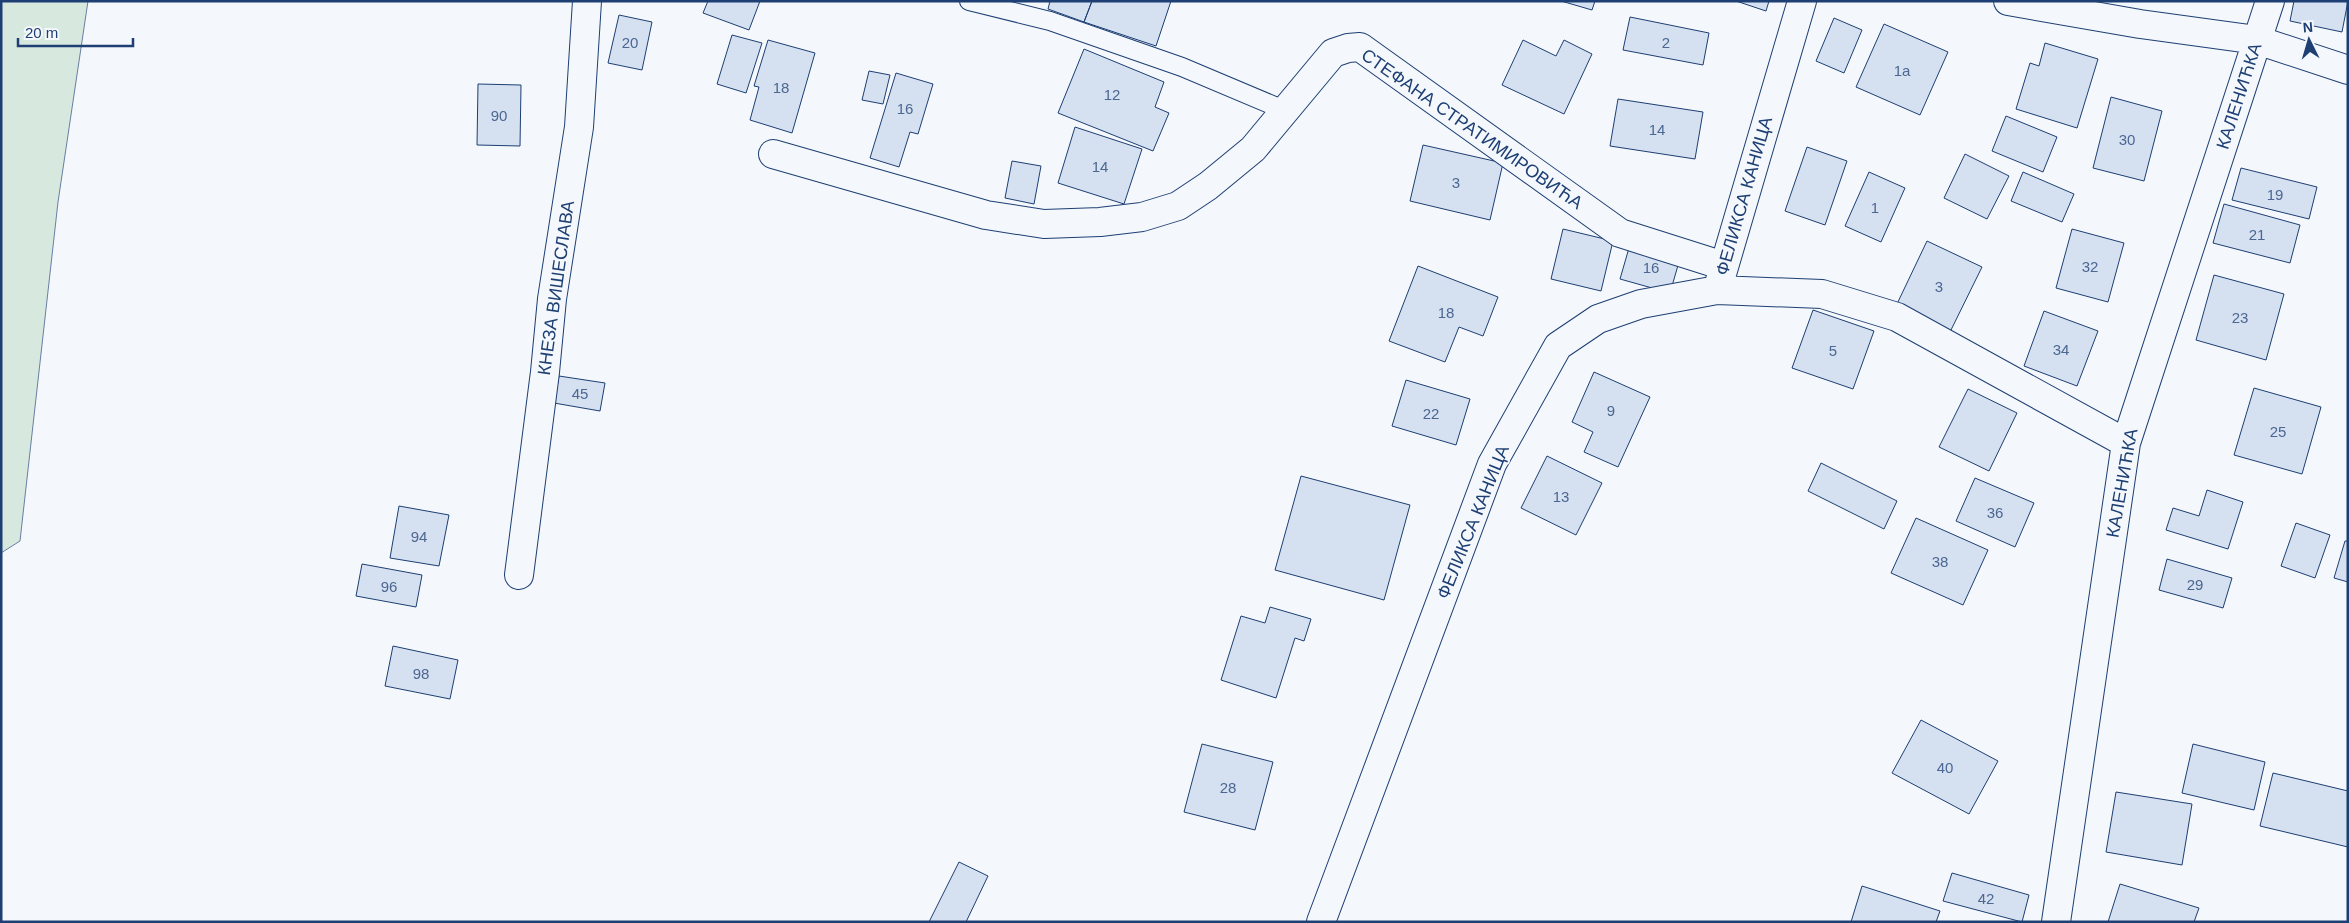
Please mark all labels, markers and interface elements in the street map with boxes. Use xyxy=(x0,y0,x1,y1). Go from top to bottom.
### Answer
scale bar xyxy=(18,15,132,47)
north arrow xyxy=(2284,15,2334,65)
text: N xyxy=(2302,19,2314,35)
text: 20 m xyxy=(25,24,58,41)
house number: 20 xyxy=(622,34,638,51)
house number: 2 xyxy=(1662,34,1670,51)
street label: КАЛЕНИЋКА xyxy=(2212,40,2266,152)
street label: СТЕФАНА СТРАТИМИРОВИЋА xyxy=(1358,45,1586,213)
house number: 1a xyxy=(1894,62,1911,79)
house number: 18 xyxy=(773,79,789,96)
house number: 12 xyxy=(1104,86,1120,103)
house number: 16 xyxy=(897,100,913,117)
house number: 90 xyxy=(491,107,507,124)
street label: ФЕЛИКСА КАНИЦА xyxy=(1712,114,1776,278)
house number: 14 xyxy=(1649,121,1665,138)
house number: 30 xyxy=(2119,131,2135,148)
house number: 14 xyxy=(1092,158,1108,175)
house number: 3 xyxy=(1452,174,1460,191)
house number: 19 xyxy=(2267,186,2283,203)
street label: КНЕЗА ВИШЕСЛАВА xyxy=(534,199,578,377)
house number: 1 xyxy=(1871,199,1879,216)
house number: 21 xyxy=(2249,226,2265,243)
house number: 32 xyxy=(2082,258,2098,275)
house number: 16 xyxy=(1643,259,1659,276)
house number: 3 xyxy=(1935,278,1943,295)
house number: 18 xyxy=(1438,304,1454,321)
house number: 23 xyxy=(2232,309,2248,326)
house number: 34 xyxy=(2053,341,2069,358)
house number: 5 xyxy=(1829,342,1837,359)
house number: 45 xyxy=(572,385,588,402)
house number: 9 xyxy=(1607,402,1615,419)
house number: 22 xyxy=(1423,405,1439,422)
house number: 25 xyxy=(2270,423,2286,440)
street label: КАЛЕНИЋКА xyxy=(2103,427,2141,539)
street label: ФЕЛИКСА КАНИЦА xyxy=(1433,442,1513,602)
house number: 13 xyxy=(1553,488,1569,505)
house number: 36 xyxy=(1987,504,2003,521)
house number: 94 xyxy=(411,528,427,545)
house number: 38 xyxy=(1932,553,1948,570)
house number: 29 xyxy=(2187,576,2203,593)
house number: 96 xyxy=(381,578,397,595)
house number: 98 xyxy=(413,665,429,682)
house number: 40 xyxy=(1937,759,1953,776)
house number: 28 xyxy=(1220,779,1236,796)
house number: 42 xyxy=(1978,890,1994,907)

